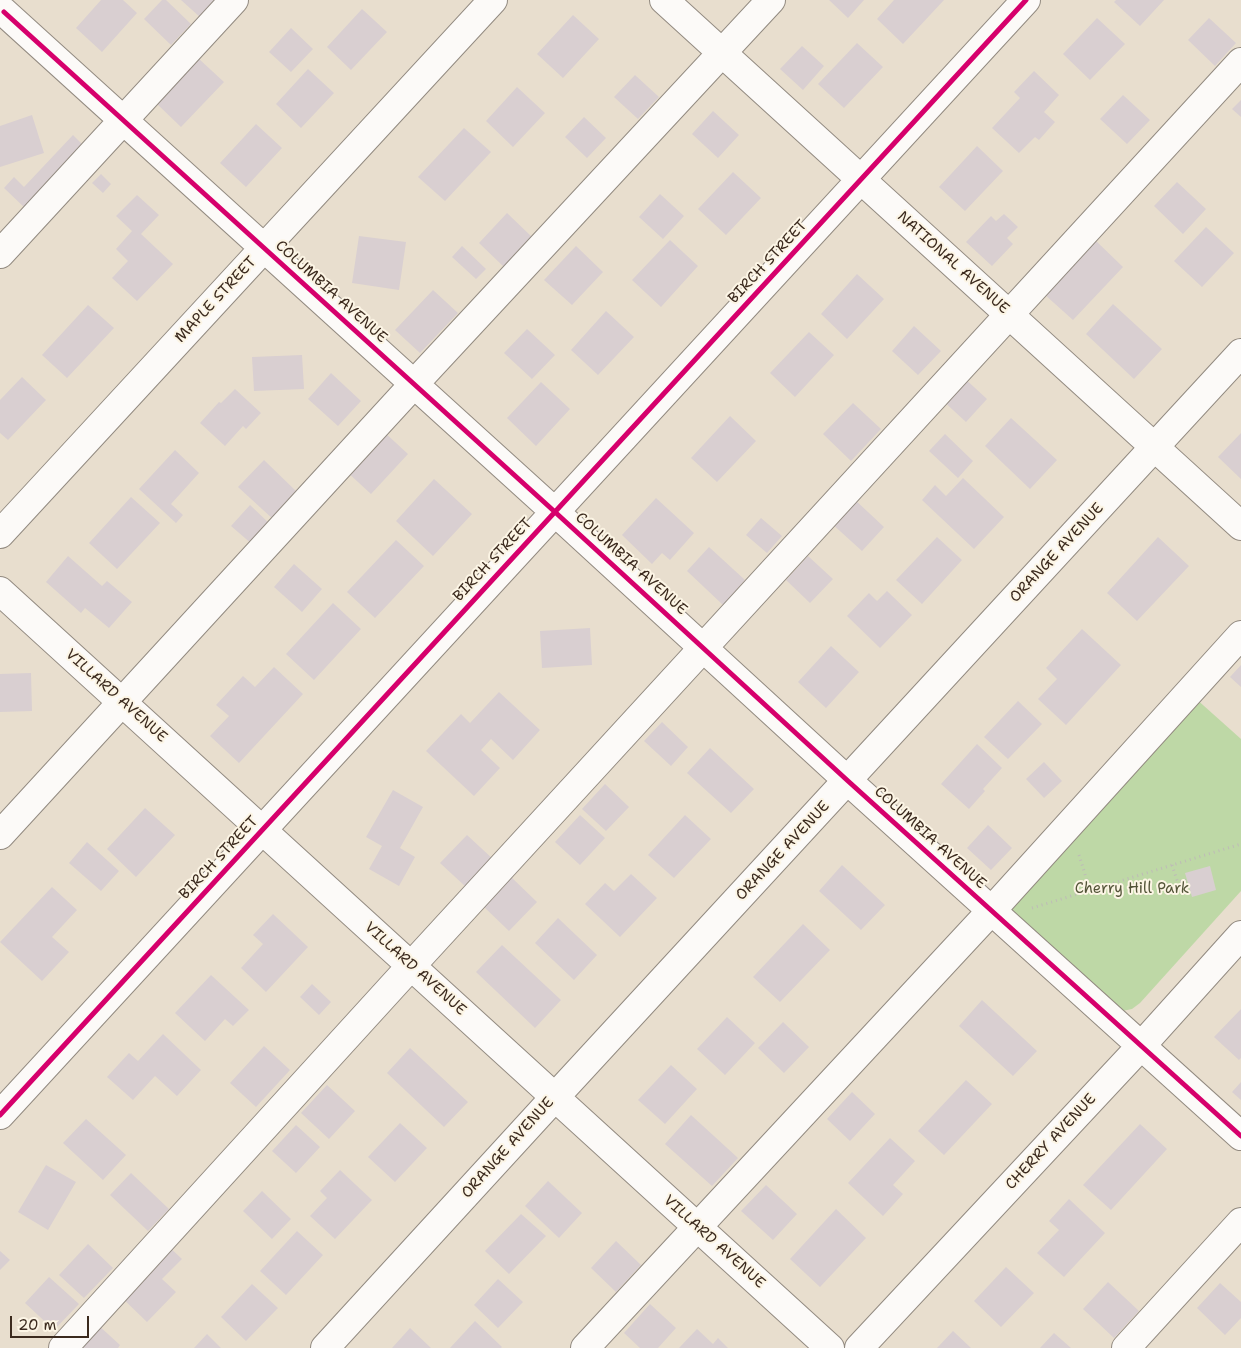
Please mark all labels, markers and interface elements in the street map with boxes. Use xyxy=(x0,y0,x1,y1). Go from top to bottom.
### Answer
street label: NATIONAL AVENUE xyxy=(893,208,1013,318)
street label: BIRCH STREET xyxy=(725,217,811,307)
street label: COLUMBIA AVENUE xyxy=(271,237,391,347)
street label: MAPLE STREET xyxy=(172,253,260,347)
street label: ORANGE AVENUE xyxy=(1006,500,1108,606)
street label: COLUMBIA AVENUE xyxy=(571,509,691,619)
street label: BIRCH STREET xyxy=(450,515,536,605)
street label: VILLARD AVENUE xyxy=(61,646,171,746)
street label: COLUMBIA AVENUE xyxy=(870,783,990,893)
street label: ORANGE AVENUE xyxy=(732,798,834,904)
street label: BIRCH STREET xyxy=(176,813,262,903)
park label: Cherry Hill Park xyxy=(1075,880,1189,898)
street label: VILLARD AVENUE xyxy=(360,919,470,1019)
street label: CHERRY AVENUE xyxy=(1002,1090,1100,1194)
street label: ORANGE AVENUE xyxy=(458,1094,558,1202)
street label: VILLARD AVENUE xyxy=(659,1192,769,1292)
scale bar xyxy=(12,1306,91,1338)
text: 20 m xyxy=(18,1315,57,1335)

